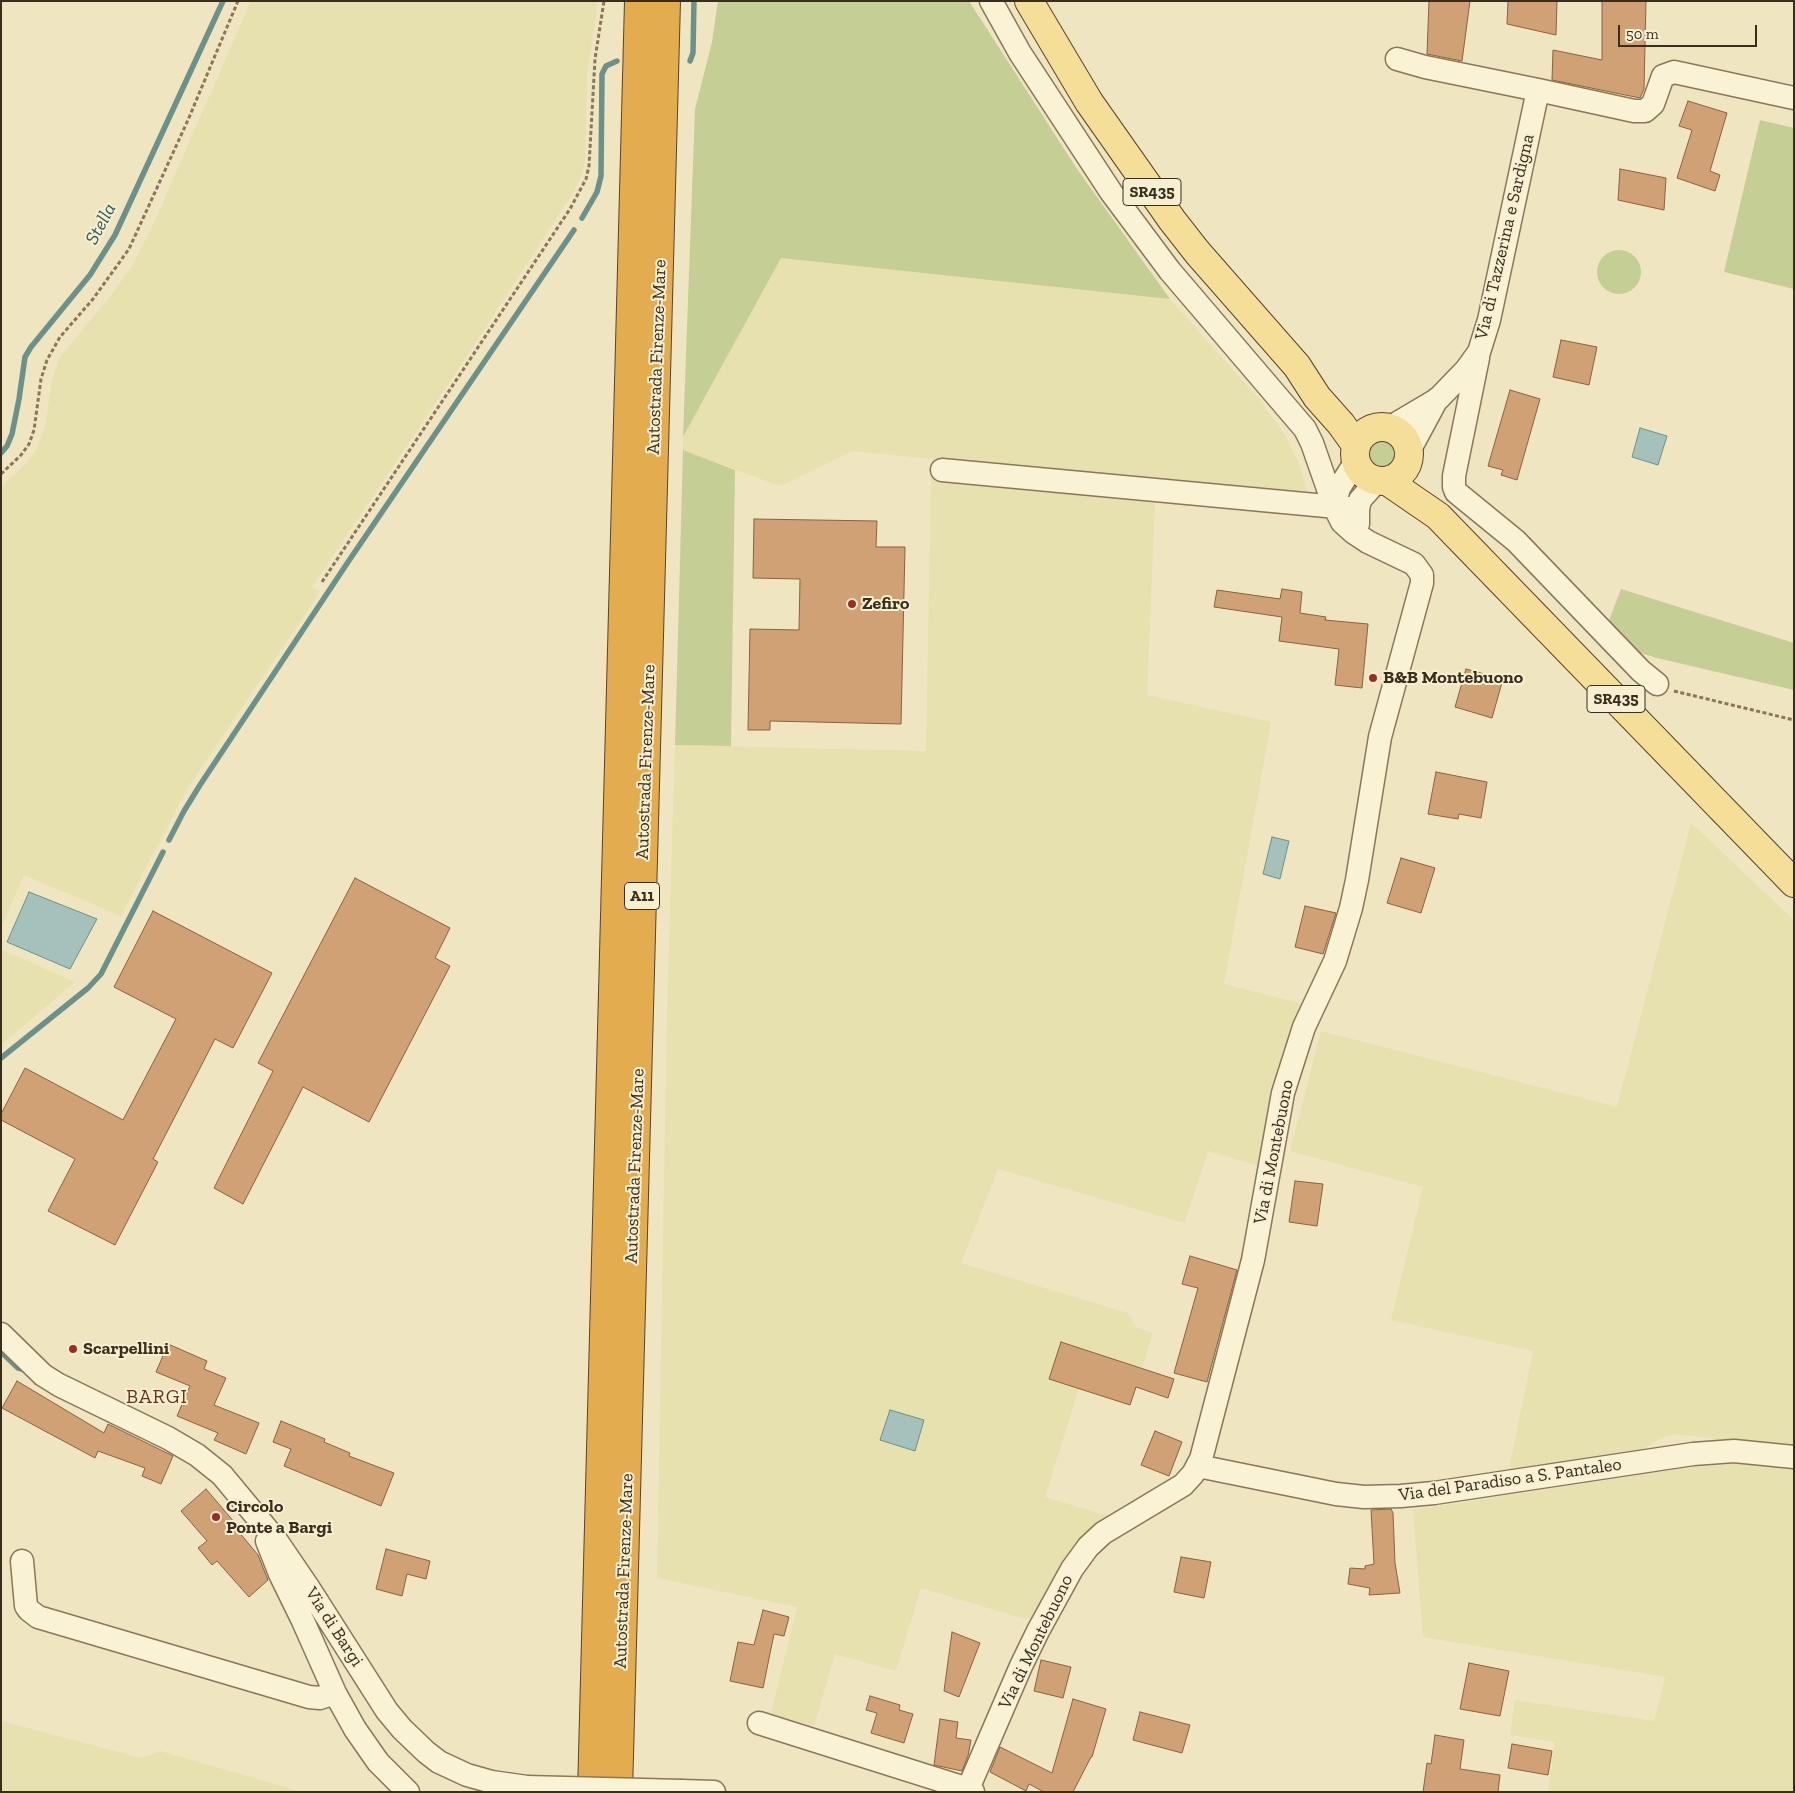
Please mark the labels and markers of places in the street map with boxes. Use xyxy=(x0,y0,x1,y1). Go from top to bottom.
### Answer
place label: Zefiro xyxy=(862,593,909,615)
marker: Zefiro xyxy=(846,598,858,610)
place label: B&B Montebuono xyxy=(1383,667,1523,689)
marker: B&B Montebuono xyxy=(1367,672,1379,684)
place label: Scarpellini xyxy=(83,1338,169,1360)
marker: Scarpellini xyxy=(67,1343,79,1355)
place label: Circolo Ponte a Bargi xyxy=(226,1496,332,1538)
marker: Circolo Ponte a Bargi xyxy=(210,1511,222,1523)

